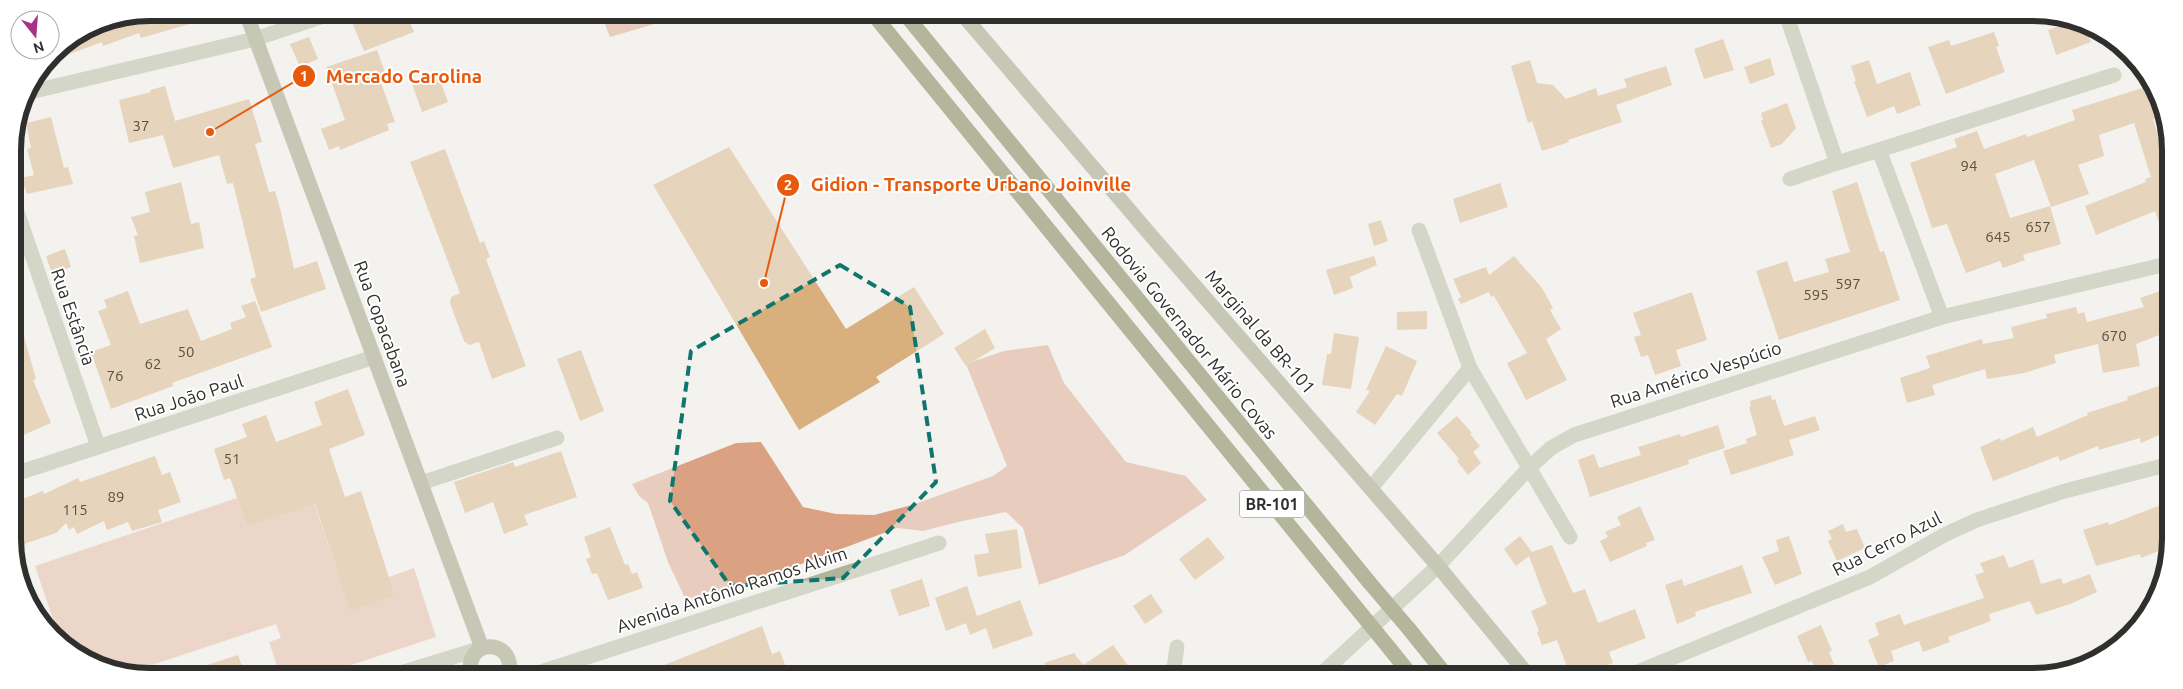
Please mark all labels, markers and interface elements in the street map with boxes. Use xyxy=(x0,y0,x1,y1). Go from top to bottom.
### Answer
north arrow xyxy=(10,10,60,60)
text: N xyxy=(31,38,46,57)
callout: Mercado Carolina xyxy=(291,59,492,93)
text: Mercado Carolina xyxy=(326,65,482,87)
text: 1 xyxy=(300,67,308,84)
house number: 37 xyxy=(133,117,149,134)
house number: 94 xyxy=(1961,157,1977,174)
callout: Gidion - Transporte Urbano Joinville xyxy=(775,168,1141,202)
text: Gidion - Transporte Urbano Joinville xyxy=(811,173,1131,195)
text: 2 xyxy=(784,176,792,193)
house number: 657 xyxy=(2025,218,2051,235)
street label: Rodovia Governador Mário Covas xyxy=(1098,222,1282,442)
house number: 645 xyxy=(1985,228,2011,245)
street label: Rua Copacabana xyxy=(351,258,415,390)
street label: Rua Estância xyxy=(48,266,100,368)
street label: Marginal da BR-101 xyxy=(1202,266,1320,397)
house number: 597 xyxy=(1835,275,1861,292)
house number: 595 xyxy=(1803,286,1829,303)
house number: 670 xyxy=(2101,327,2127,344)
street label: Rua Américo Vespúcio xyxy=(1608,337,1784,411)
house number: 50 xyxy=(178,343,194,360)
house number: 62 xyxy=(145,355,161,372)
house number: 76 xyxy=(107,367,123,384)
street label: Rua João Paul xyxy=(132,370,246,424)
house number: 51 xyxy=(224,450,240,467)
house number: 89 xyxy=(108,488,124,505)
road number: BR-101 xyxy=(1240,490,1304,518)
house number: 115 xyxy=(62,501,88,518)
street label: Rua Cerro Azul xyxy=(1829,507,1945,579)
street label: Avenida Antônio Ramos Alvim xyxy=(614,542,849,636)

